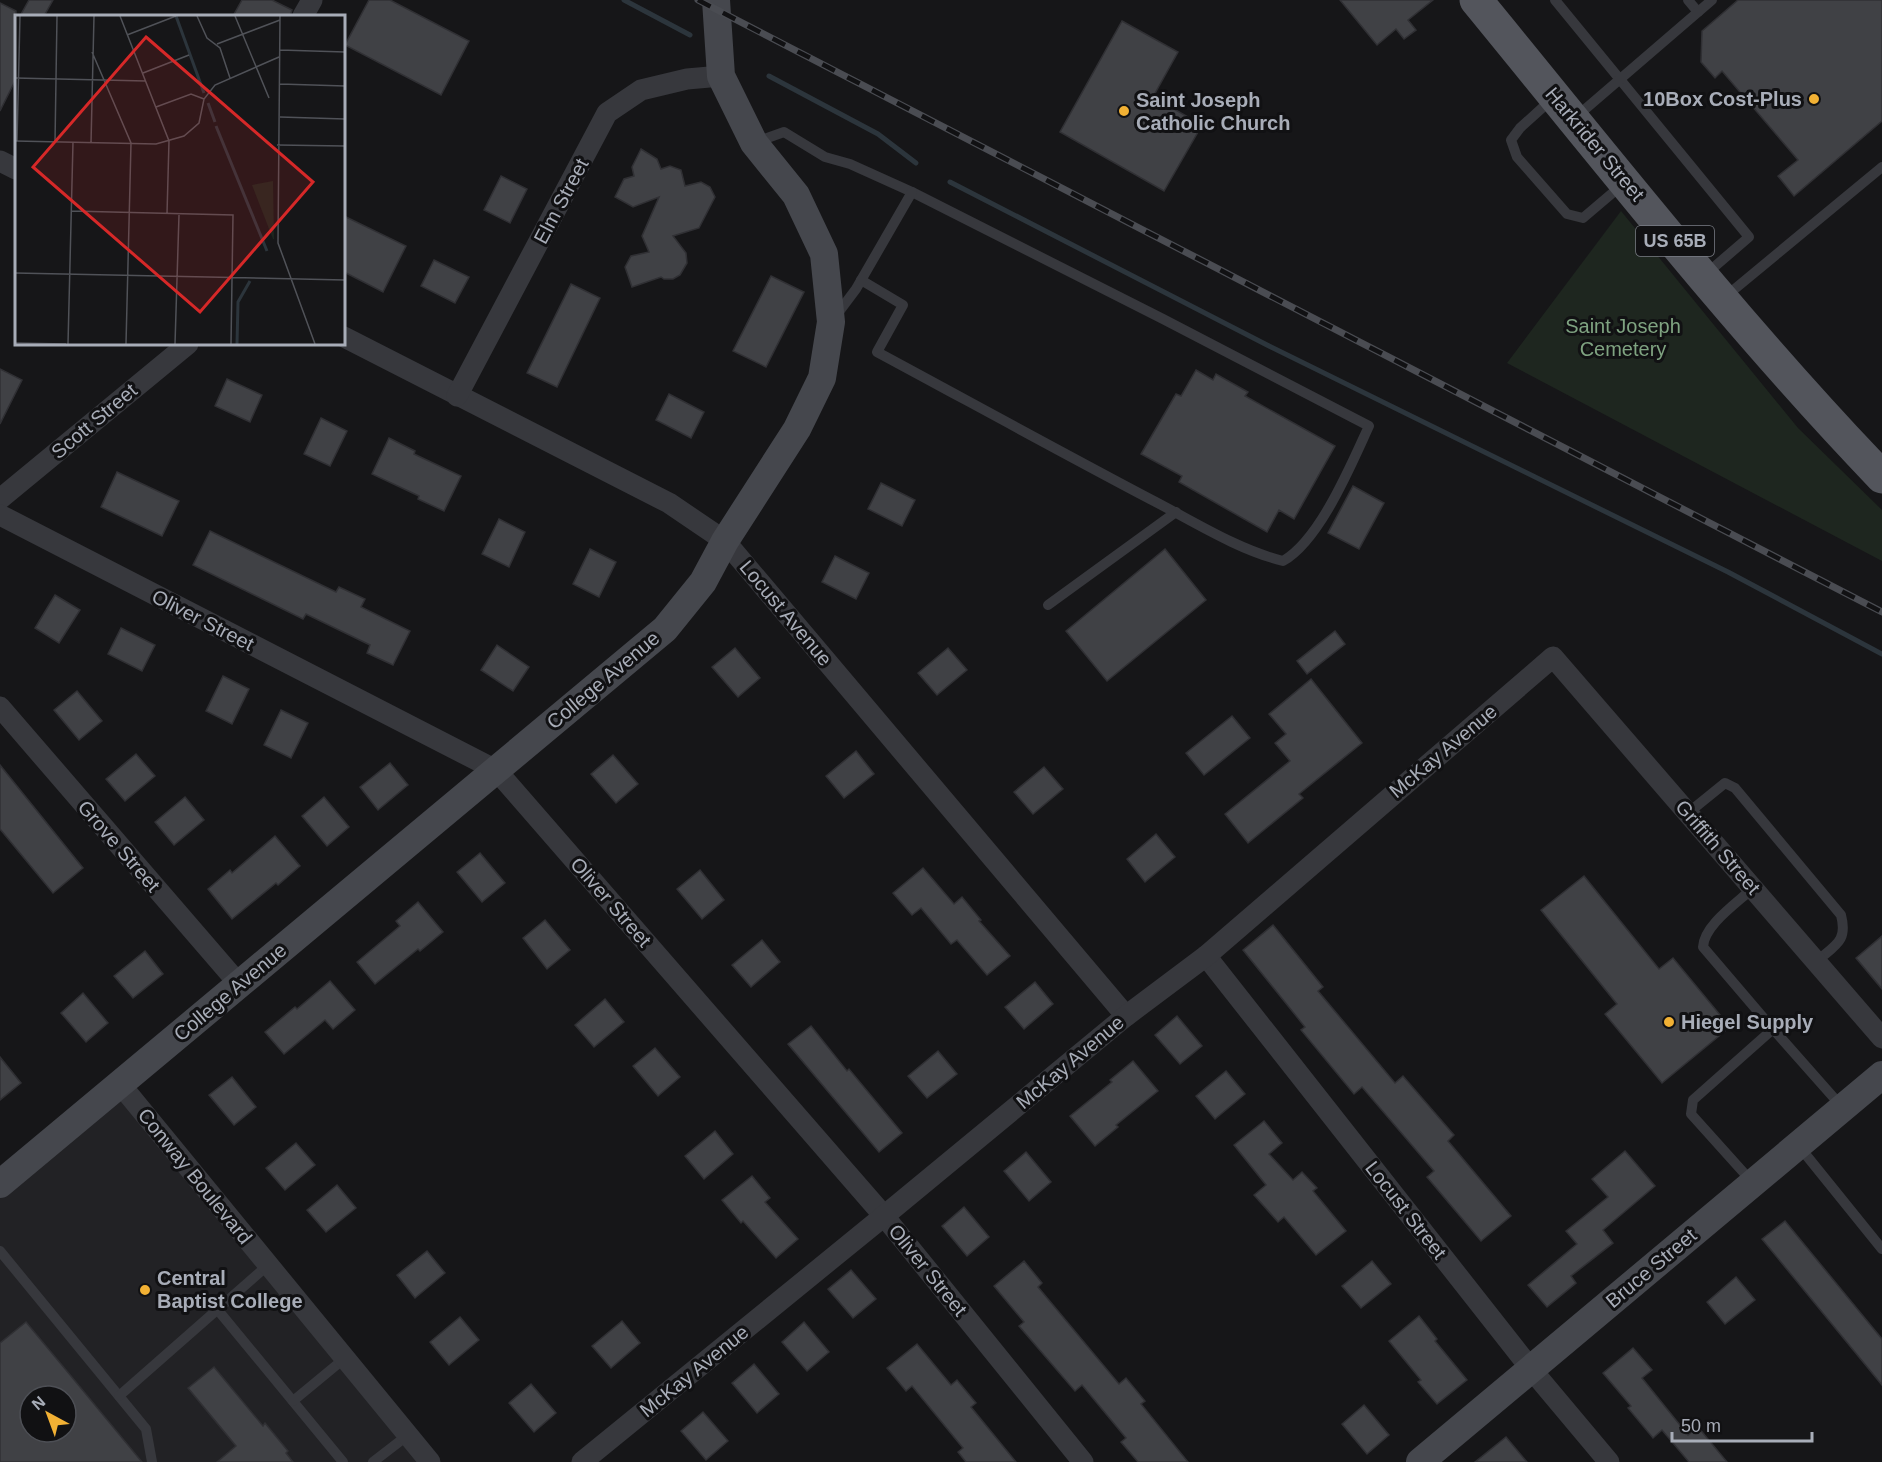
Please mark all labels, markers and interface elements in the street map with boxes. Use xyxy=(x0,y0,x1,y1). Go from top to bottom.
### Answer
inset map xyxy=(15,15,345,345)
street label: Harkrider Street xyxy=(1541,83,1649,205)
place label: 10Box Cost-Plus xyxy=(1643,88,1802,110)
place label: Saint Joseph Catholic Church xyxy=(1136,89,1290,134)
marker: 10Box Cost-Plus xyxy=(1807,92,1821,106)
marker: Saint Joseph Catholic Church xyxy=(1117,104,1131,118)
street label: Elm Street xyxy=(529,154,593,247)
road number: US 65B xyxy=(1636,226,1714,256)
park label: Saint Joseph Cemetery xyxy=(1565,315,1681,360)
street label: Scott Street xyxy=(47,379,141,463)
street label: Locust Avenue xyxy=(736,556,836,670)
street label: Oliver Street xyxy=(148,585,258,655)
street label: College Avenue xyxy=(542,627,664,733)
street label: McKay Avenue xyxy=(1385,700,1501,802)
street label: Griffith Street xyxy=(1671,795,1765,899)
street label: Grove Street xyxy=(74,796,165,896)
street label: Oliver Street xyxy=(566,853,656,951)
street label: College Avenue xyxy=(169,939,291,1045)
street label: McKay Avenue xyxy=(1012,1011,1128,1113)
place label: Hiegel Supply xyxy=(1681,1011,1814,1033)
marker: Hiegel Supply xyxy=(1662,1015,1676,1029)
street label: Conway Boulevard xyxy=(134,1104,256,1248)
street label: Locust Street xyxy=(1361,1157,1451,1264)
street label: Oliver Street xyxy=(884,1220,972,1320)
street label: Bruce Street xyxy=(1601,1224,1701,1312)
place label: Central Baptist College xyxy=(157,1267,303,1312)
marker: Central Baptist College xyxy=(138,1283,152,1297)
street label: McKay Avenue xyxy=(635,1321,753,1421)
north arrow xyxy=(18,1384,78,1444)
text: N xyxy=(29,1393,48,1413)
scale bar xyxy=(1672,1405,1812,1443)
text: 50 m xyxy=(1681,1416,1721,1436)

